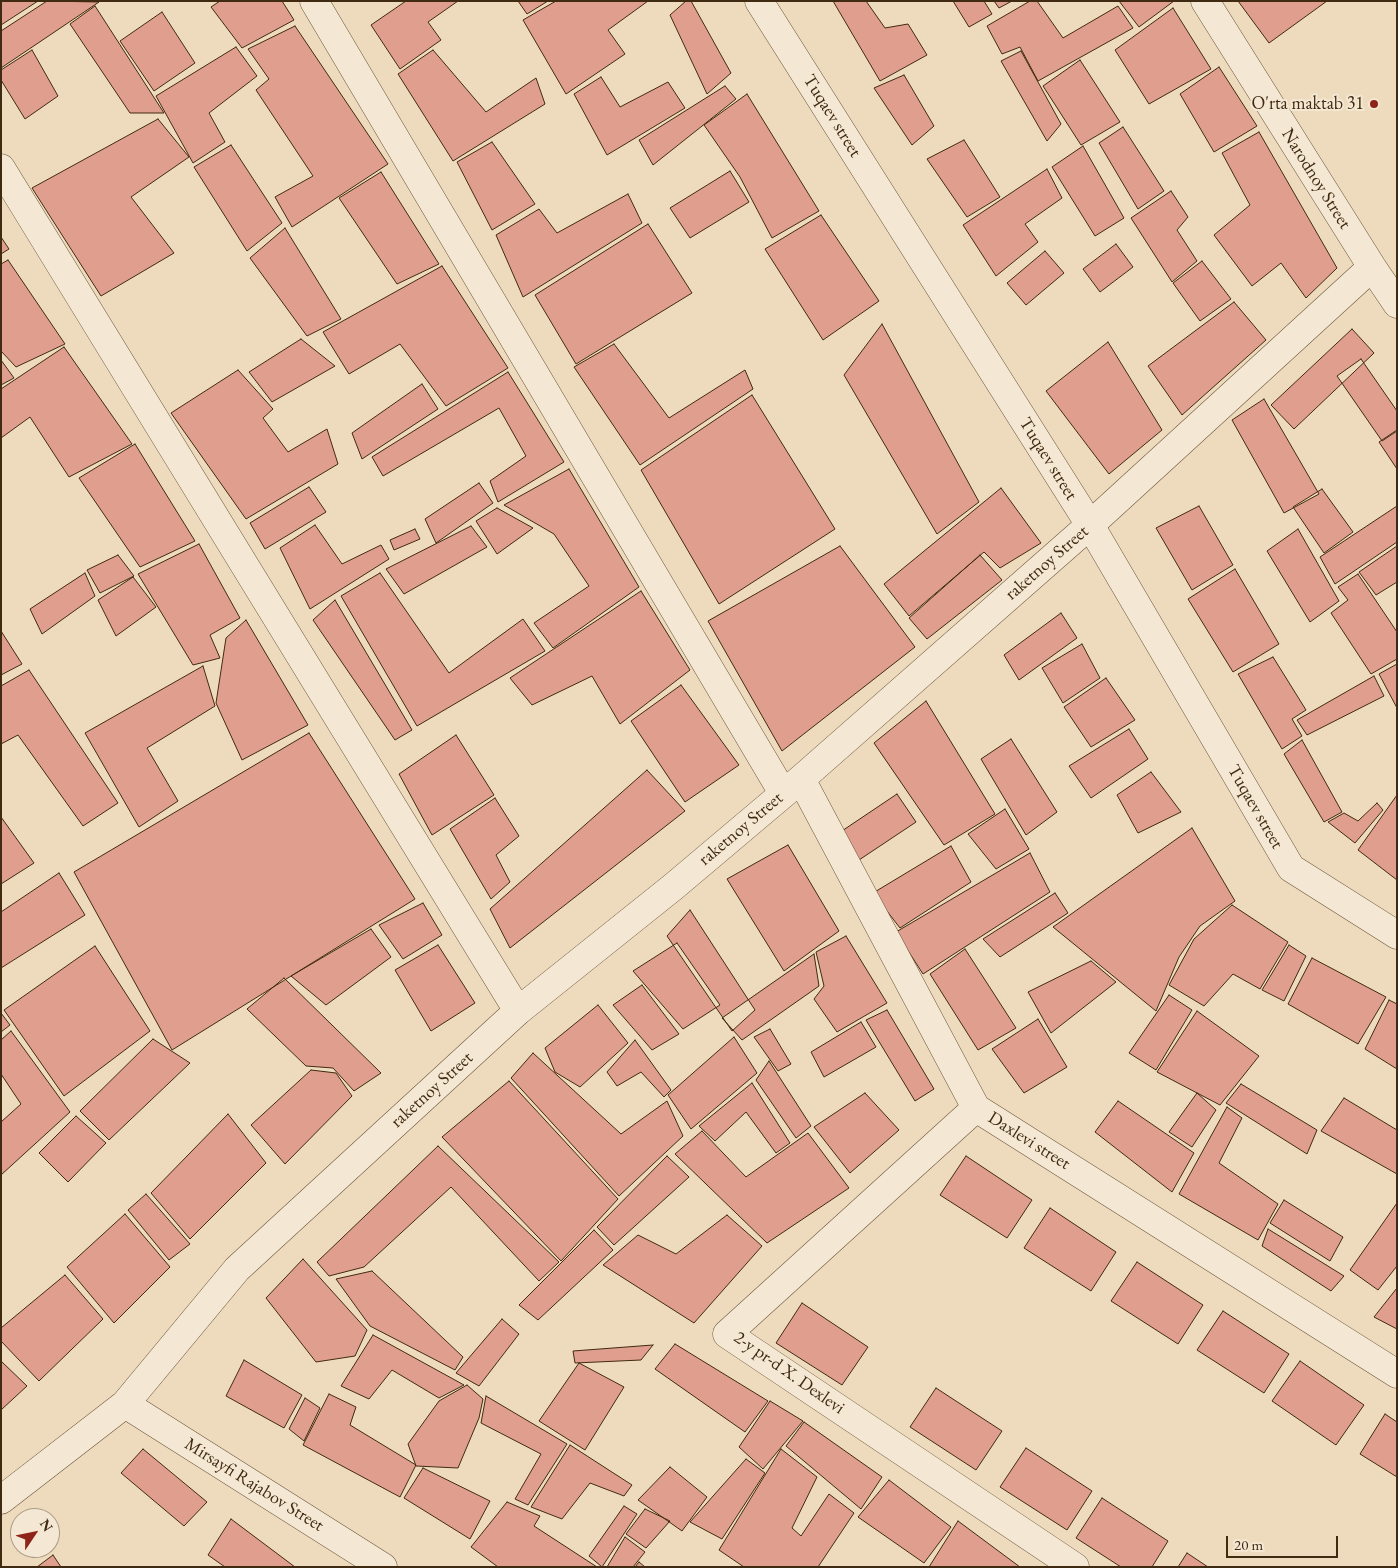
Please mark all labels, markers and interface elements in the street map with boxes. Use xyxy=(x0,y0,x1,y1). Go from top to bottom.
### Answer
street label: Tuqaev street xyxy=(798,71,866,161)
place label: O'rta maktab 31 xyxy=(1252,93,1364,115)
marker: O'rta maktab 31 xyxy=(1368,98,1380,110)
street label: Narodnoy Street xyxy=(1277,125,1355,233)
street label: Tuqaev street xyxy=(1014,414,1082,504)
street label: raketnoy Street xyxy=(1001,521,1093,605)
street label: Tuqaev street xyxy=(1222,761,1288,853)
street label: raketnoy Street xyxy=(694,788,788,870)
street label: raketnoy Street xyxy=(386,1047,478,1133)
street label: Daxlevi street xyxy=(984,1107,1074,1175)
street label: 2-y pr-d X. Dexlevi xyxy=(729,1327,849,1419)
street label: Mirsayfi Rajabov Street xyxy=(180,1433,328,1537)
north arrow xyxy=(10,1508,60,1558)
text: N xyxy=(36,1515,57,1535)
scale bar xyxy=(1228,1526,1340,1558)
text: 20 m xyxy=(1234,1535,1263,1554)

